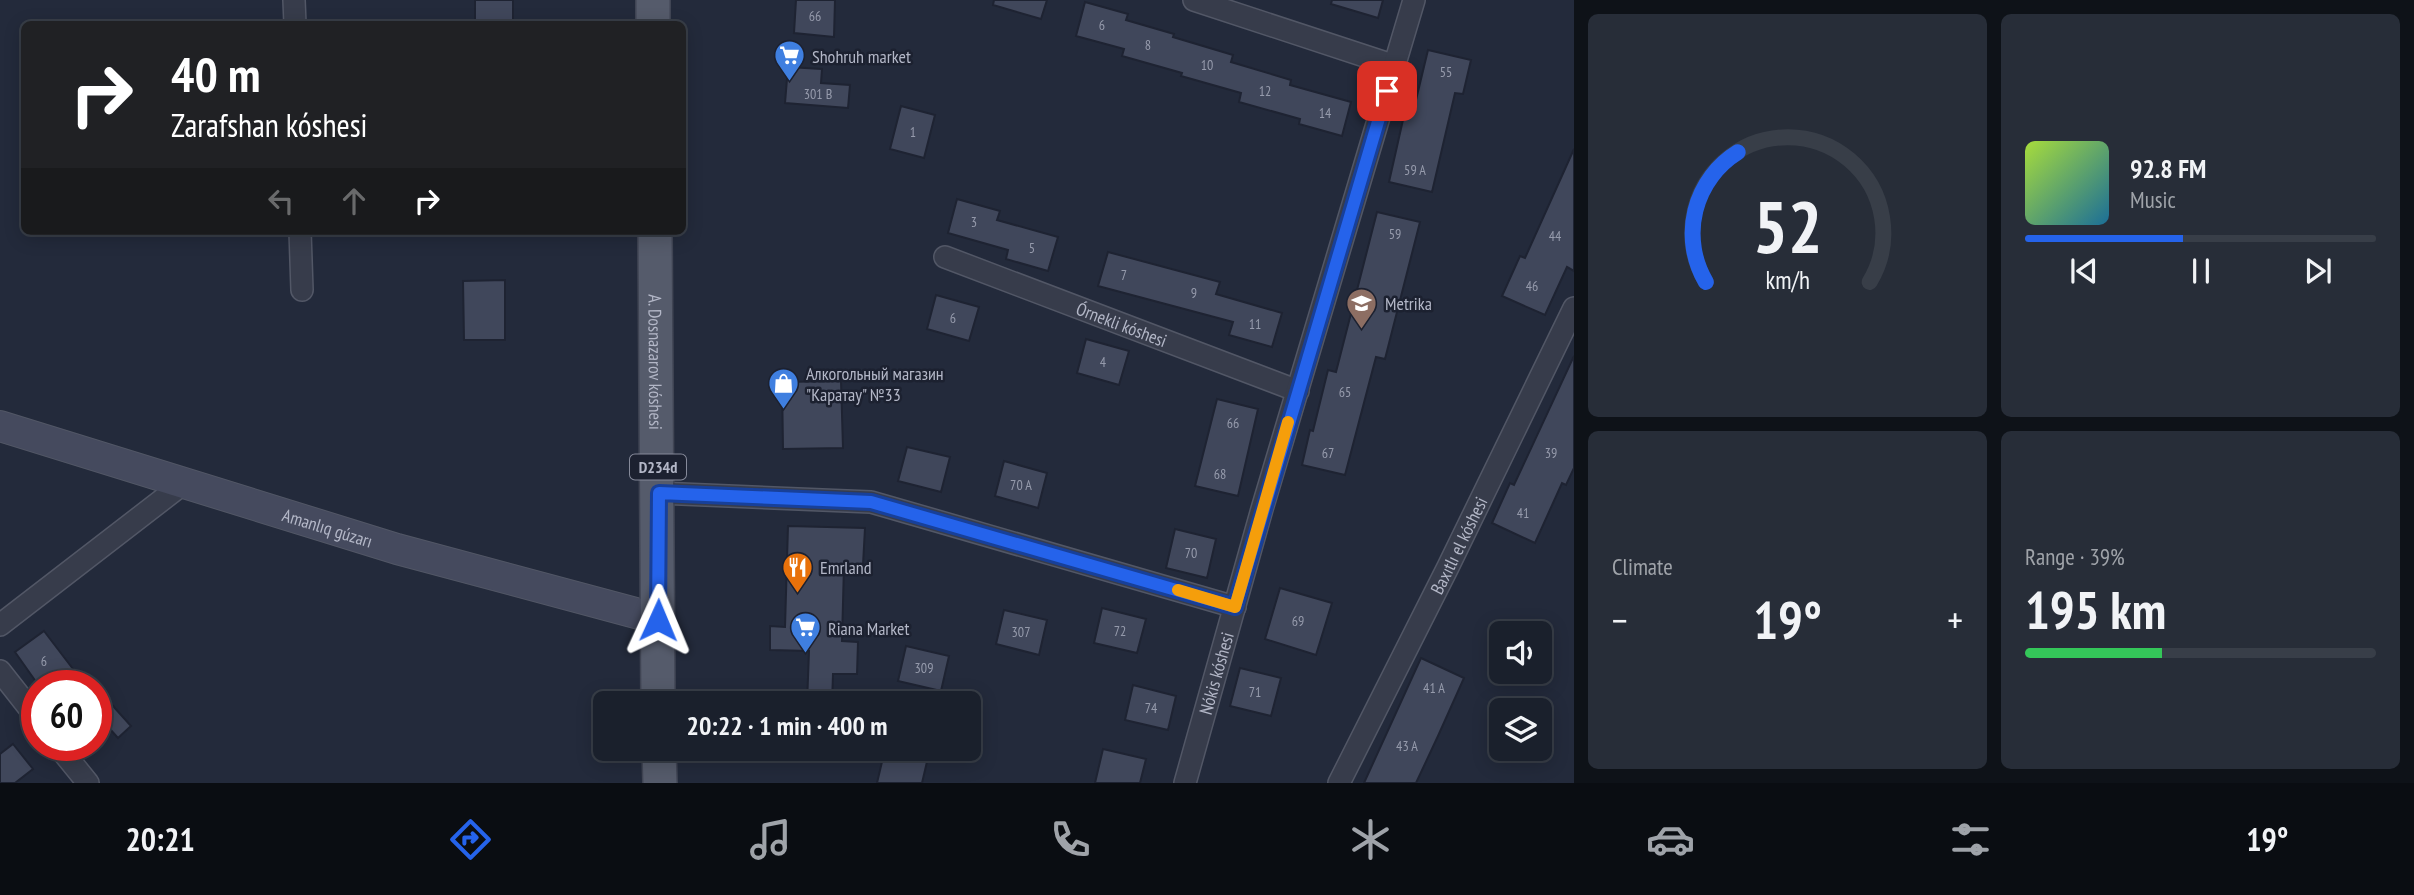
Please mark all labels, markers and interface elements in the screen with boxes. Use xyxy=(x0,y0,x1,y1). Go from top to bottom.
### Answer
house number: 66 xyxy=(809,7,821,25)
house number: 6 xyxy=(1099,16,1105,34)
house number: 8 xyxy=(1145,36,1151,54)
supermarket icon: Shohruh market xyxy=(772,39,806,83)
text: 40 m xyxy=(171,42,260,106)
place label: Shohruh market xyxy=(812,45,911,68)
icon: right xyxy=(56,49,147,140)
house number: 10 xyxy=(1201,56,1213,74)
pin xyxy=(1357,61,1417,121)
house number: 55 xyxy=(1440,63,1452,81)
icon: arrive xyxy=(1368,72,1406,110)
house number: 12 xyxy=(1259,82,1271,100)
house number: 301 В xyxy=(804,85,832,103)
text: Zarafshan kóshesi xyxy=(171,104,367,146)
house number: 14 xyxy=(1319,104,1332,122)
house number: 1 xyxy=(910,123,916,141)
text: 92.8 FM xyxy=(2130,152,2206,185)
house number: 59 А xyxy=(1404,161,1426,179)
text: 52 xyxy=(1753,178,1822,272)
icon: left xyxy=(262,182,300,220)
icon: ahead xyxy=(335,182,373,220)
icon: right xyxy=(408,182,446,220)
text: Music xyxy=(2130,185,2176,214)
house number: 3 xyxy=(971,213,977,231)
house number: 59 xyxy=(1389,225,1401,243)
house number: 44 xyxy=(1549,227,1562,245)
house number: 5 xyxy=(1029,239,1035,257)
icon: previous xyxy=(2065,252,2103,290)
icon: pause xyxy=(2182,252,2220,290)
icon: next xyxy=(2299,252,2337,290)
text: km/h xyxy=(1765,264,1810,296)
house number: 7 xyxy=(1121,266,1127,284)
house number: 46 xyxy=(1526,277,1538,295)
house number: 9 xyxy=(1191,284,1197,302)
school or university icon: Metrika xyxy=(1345,286,1379,330)
place label: Metrika xyxy=(1385,292,1432,315)
street label: A. Dosnazarov kóshesi xyxy=(644,294,668,430)
street label: Órnekli kóshesi xyxy=(1073,296,1170,352)
house number: 6 xyxy=(950,309,956,327)
house number: 11 xyxy=(1249,315,1261,333)
house number: 4 xyxy=(1100,353,1107,371)
place label: Алкогольный магазин "Каратау" №33 xyxy=(806,362,944,406)
shop icon: Алкогольный магазин "Каратау" №33 xyxy=(766,366,800,410)
house number: 65 xyxy=(1339,383,1351,401)
house number: 66 xyxy=(1227,414,1239,432)
house number: 67 xyxy=(1322,444,1334,462)
house number: 39 xyxy=(1545,444,1557,462)
road number: D234d xyxy=(630,454,686,480)
house number: 68 xyxy=(1214,465,1226,483)
house number: 70 А xyxy=(1010,476,1032,494)
street label: Baxıtlı el kóshesi xyxy=(1425,493,1492,598)
street label: Amanlıq gúzarı xyxy=(280,503,376,552)
house number: 41 xyxy=(1517,504,1529,522)
text: Range · 39% xyxy=(2025,542,2125,571)
house number: 70 xyxy=(1185,544,1197,562)
restaurant icon: Emrland xyxy=(780,550,814,594)
text: Climate xyxy=(1612,552,1673,581)
place label: Emrland xyxy=(820,556,871,579)
text: 195 km xyxy=(2025,576,2166,643)
position arrow xyxy=(621,583,695,657)
text: 19° xyxy=(1753,586,1822,653)
text: − xyxy=(1612,595,1628,644)
text: + xyxy=(1947,595,1963,644)
supermarket icon: Riana Market xyxy=(788,611,822,655)
house number: 69 xyxy=(1292,612,1304,630)
place label: Riana Market xyxy=(828,617,909,640)
map controls xyxy=(1489,621,1552,761)
button: sound xyxy=(1489,621,1552,684)
house number: 72 xyxy=(1114,622,1126,640)
house number: 307 xyxy=(1012,623,1030,641)
street label: Nókis kóshesi xyxy=(1193,630,1238,717)
house number: 6 xyxy=(41,652,47,670)
house number: 309 xyxy=(915,659,933,677)
speed limit sign: 60 xyxy=(21,670,112,761)
house number: 41 А xyxy=(1423,679,1445,697)
house number: 71 xyxy=(1249,683,1261,701)
button: layers xyxy=(1489,698,1552,761)
house number: 74 xyxy=(1145,699,1158,717)
text: 20:22 · 1 min · 400 m xyxy=(687,709,887,742)
house number: 43 А xyxy=(1396,737,1418,755)
icon: directions xyxy=(446,815,495,864)
icon: music xyxy=(746,815,795,864)
icon: phone xyxy=(1046,815,1095,864)
icon: climate xyxy=(1346,815,1395,864)
icon: car xyxy=(1646,815,1695,864)
icon: filters xyxy=(1946,815,1995,864)
text: 20:21 xyxy=(126,818,195,860)
text: 19° xyxy=(2246,818,2288,860)

